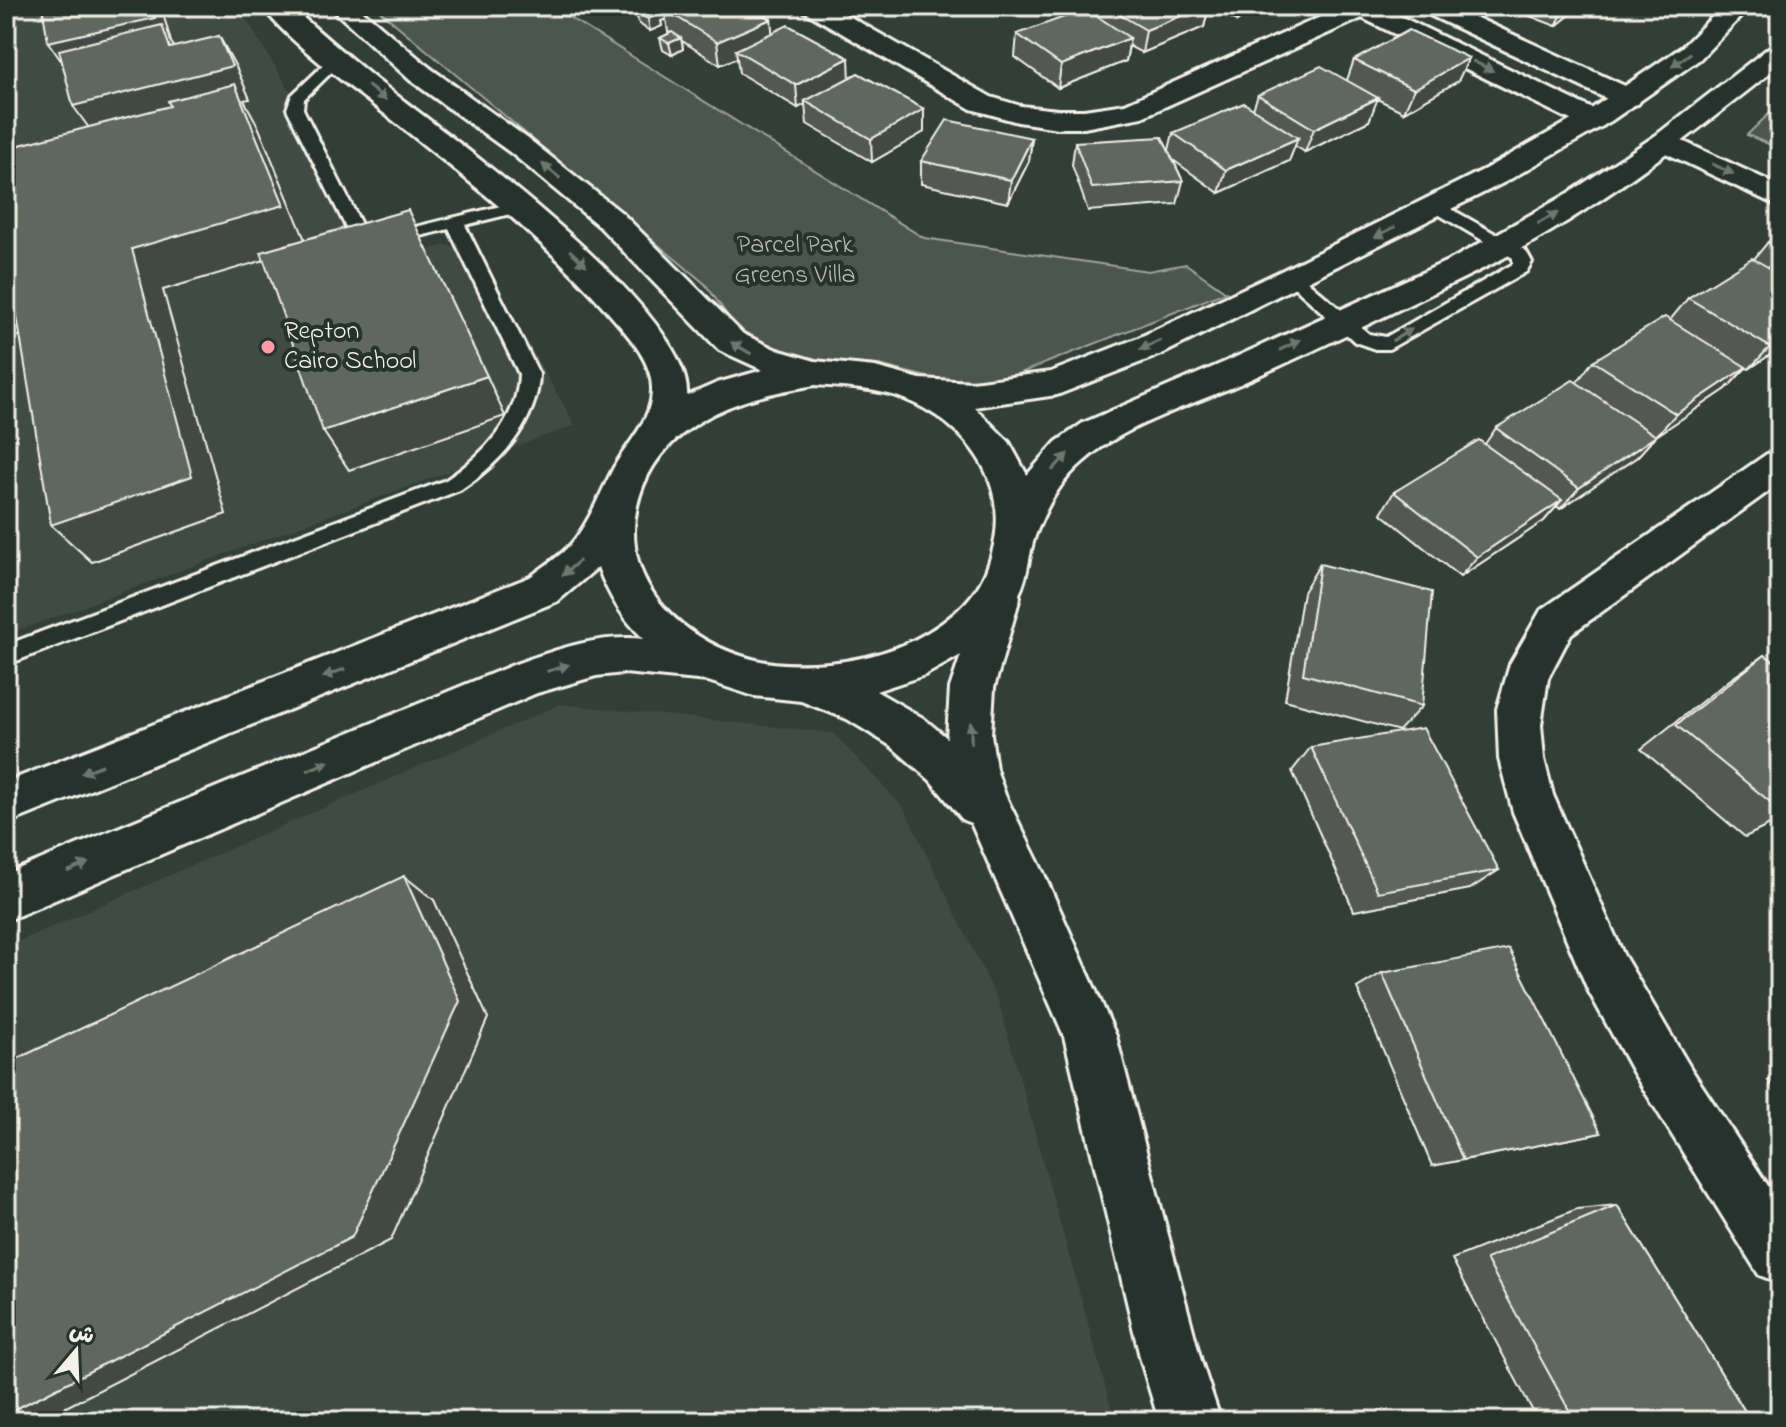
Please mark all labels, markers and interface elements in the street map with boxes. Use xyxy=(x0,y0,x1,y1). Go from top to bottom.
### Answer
one-way arrow xyxy=(1671,51,1692,67)
one-way arrow xyxy=(1471,59,1495,73)
one-way arrow xyxy=(367,84,388,101)
one-way arrow xyxy=(1711,162,1735,176)
one-way arrow xyxy=(542,163,562,180)
one-way arrow xyxy=(1537,211,1559,225)
one-way arrow xyxy=(1373,226,1396,239)
park label: Parcel Park Greens Villa xyxy=(734,227,856,295)
one-way arrow xyxy=(568,248,587,266)
place label: Repton Cairo School xyxy=(284,313,416,381)
one-way arrow xyxy=(1391,329,1413,343)
marker: Repton Cairo School xyxy=(259,338,277,356)
one-way arrow xyxy=(1278,338,1302,352)
one-way arrow xyxy=(1139,339,1162,352)
one-way arrow xyxy=(730,341,752,355)
one-way arrow xyxy=(1050,453,1068,472)
one-way arrow xyxy=(561,559,580,577)
one-way arrow xyxy=(547,661,571,674)
one-way arrow xyxy=(322,667,346,680)
one-way arrow xyxy=(964,720,977,745)
one-way arrow xyxy=(306,760,329,773)
one-way arrow xyxy=(80,763,104,776)
one-way arrow xyxy=(66,861,90,874)
north arrow xyxy=(36,1311,116,1391)
text: ش xyxy=(65,1316,98,1354)

